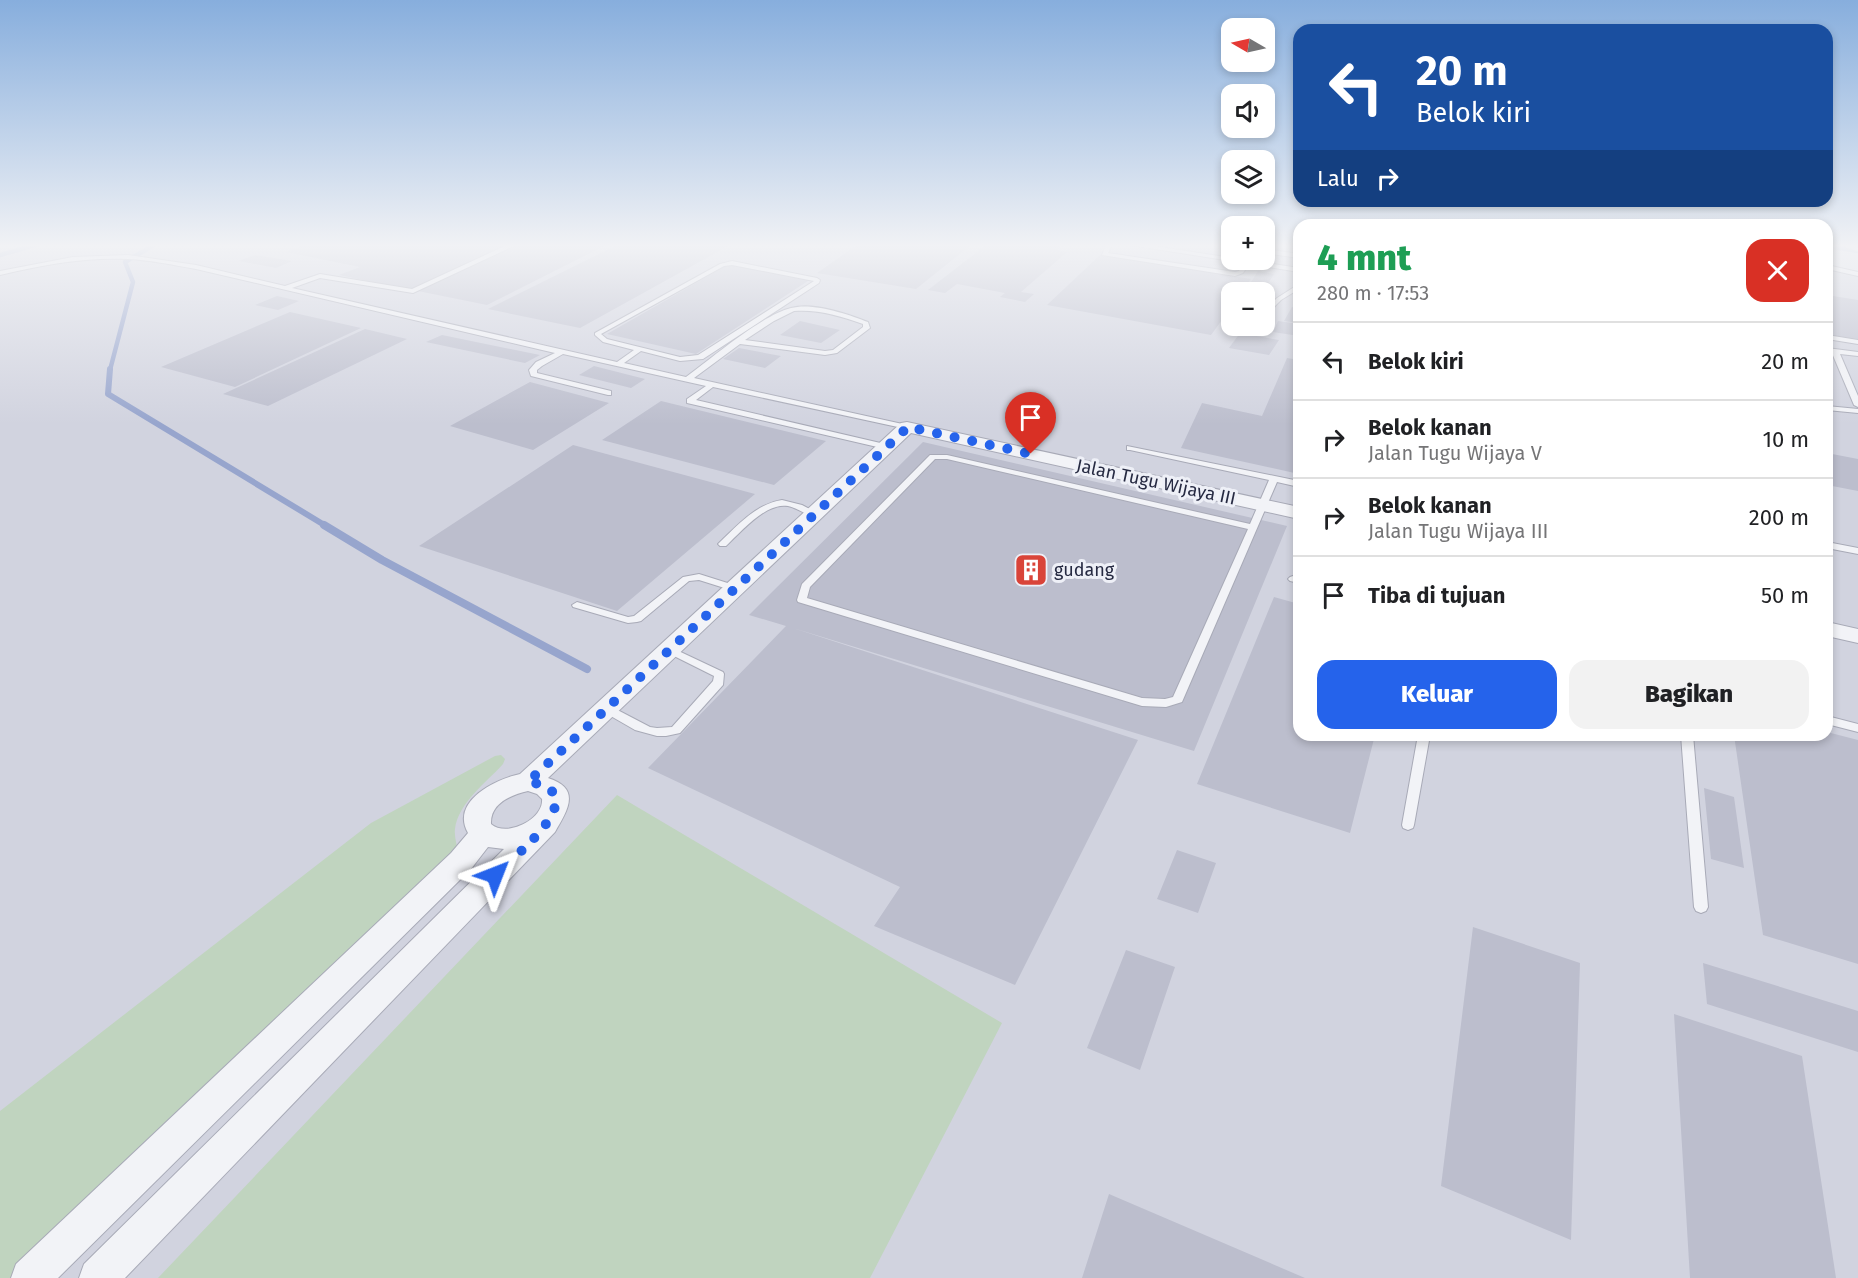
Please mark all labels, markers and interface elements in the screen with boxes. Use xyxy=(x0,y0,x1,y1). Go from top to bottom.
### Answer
north arrow xyxy=(1221,18,1275,72)
map controls xyxy=(1221,18,1275,336)
text: 20 m xyxy=(1416,46,1508,96)
icon: left xyxy=(1317,48,1395,126)
button: sound xyxy=(1221,84,1275,138)
text: Belok kiri xyxy=(1416,97,1531,129)
button: layers xyxy=(1221,150,1275,204)
icon: right xyxy=(1371,162,1404,195)
text: Lalu xyxy=(1317,165,1359,192)
button: + xyxy=(1221,216,1275,270)
text: 4 mnt xyxy=(1317,236,1411,280)
button: close xyxy=(1746,239,1809,302)
text: 280 m · 17:53 xyxy=(1317,281,1429,305)
button: − xyxy=(1221,282,1275,336)
icon: left xyxy=(1317,345,1350,378)
text: Belok kiri xyxy=(1368,348,1464,375)
text: 20 m xyxy=(1761,348,1809,375)
pin xyxy=(1005,392,1056,454)
icon: arrive xyxy=(1014,401,1047,434)
text: Belok kanan xyxy=(1368,414,1492,441)
icon: right xyxy=(1317,423,1350,456)
text: 10 m xyxy=(1763,426,1809,453)
text: Jalan Tugu Wijaya V xyxy=(1368,441,1542,465)
street label: Jalan Tugu Wijaya III xyxy=(1074,454,1238,510)
text: Belok kanan xyxy=(1368,492,1492,519)
icon: right xyxy=(1317,501,1350,534)
text: 200 m xyxy=(1749,504,1809,531)
text: Jalan Tugu Wijaya III xyxy=(1368,519,1549,543)
building icon: gudang xyxy=(1013,552,1049,588)
place label: gudang xyxy=(1054,559,1115,581)
icon: arrive xyxy=(1317,579,1350,612)
text: Tiba di tujuan xyxy=(1368,582,1505,609)
text: 50 m xyxy=(1761,582,1809,609)
button: Keluar xyxy=(1317,660,1557,729)
button: Bagikan xyxy=(1569,660,1809,729)
position arrow xyxy=(463,843,527,907)

